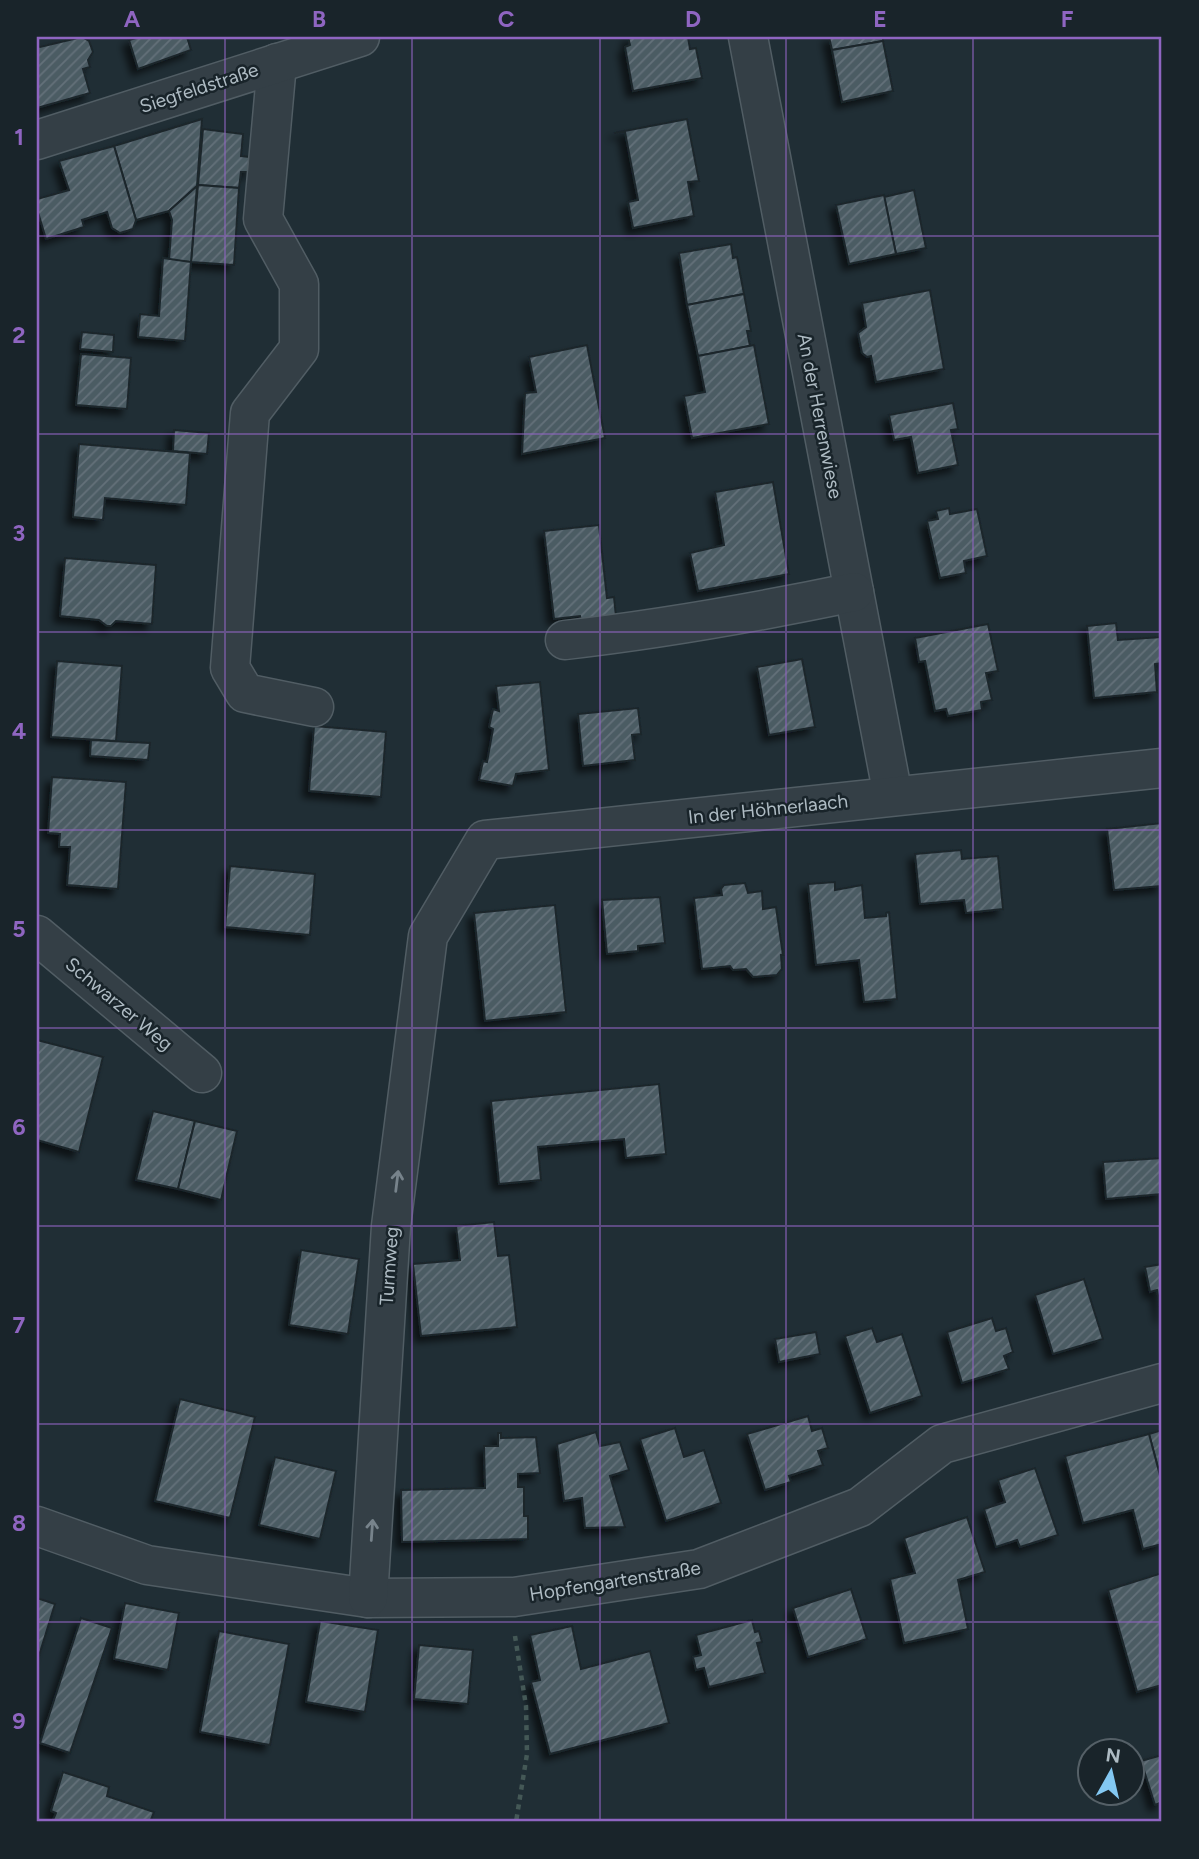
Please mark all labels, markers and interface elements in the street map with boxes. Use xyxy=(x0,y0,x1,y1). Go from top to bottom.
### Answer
text: A xyxy=(124,5,141,33)
text: B xyxy=(312,5,326,33)
text: C xyxy=(498,5,515,33)
text: D xyxy=(685,5,701,33)
text: E xyxy=(873,5,887,33)
text: F xyxy=(1061,5,1074,33)
street label: Siegfeldstraße xyxy=(137,58,261,118)
text: 1 xyxy=(14,123,24,151)
text: 2 xyxy=(12,321,26,349)
street label: An der Herrenwiese xyxy=(793,331,847,501)
text: 3 xyxy=(13,519,25,547)
text: 4 xyxy=(12,717,26,745)
street label: In der Höhnerlaach xyxy=(687,789,849,829)
text: 5 xyxy=(12,915,26,943)
street label: Schwarzer Weg xyxy=(61,952,177,1056)
text: 6 xyxy=(12,1113,26,1141)
one-way arrow xyxy=(390,1170,403,1193)
street label: Turmweg xyxy=(375,1226,403,1306)
text: 7 xyxy=(13,1311,26,1339)
text: 8 xyxy=(12,1509,26,1537)
one-way arrow xyxy=(366,1519,379,1542)
street label: Hopfengartenstraße xyxy=(528,1556,702,1606)
text: 9 xyxy=(12,1707,26,1735)
north arrow xyxy=(1076,1736,1146,1806)
text: N xyxy=(1104,1743,1122,1768)

